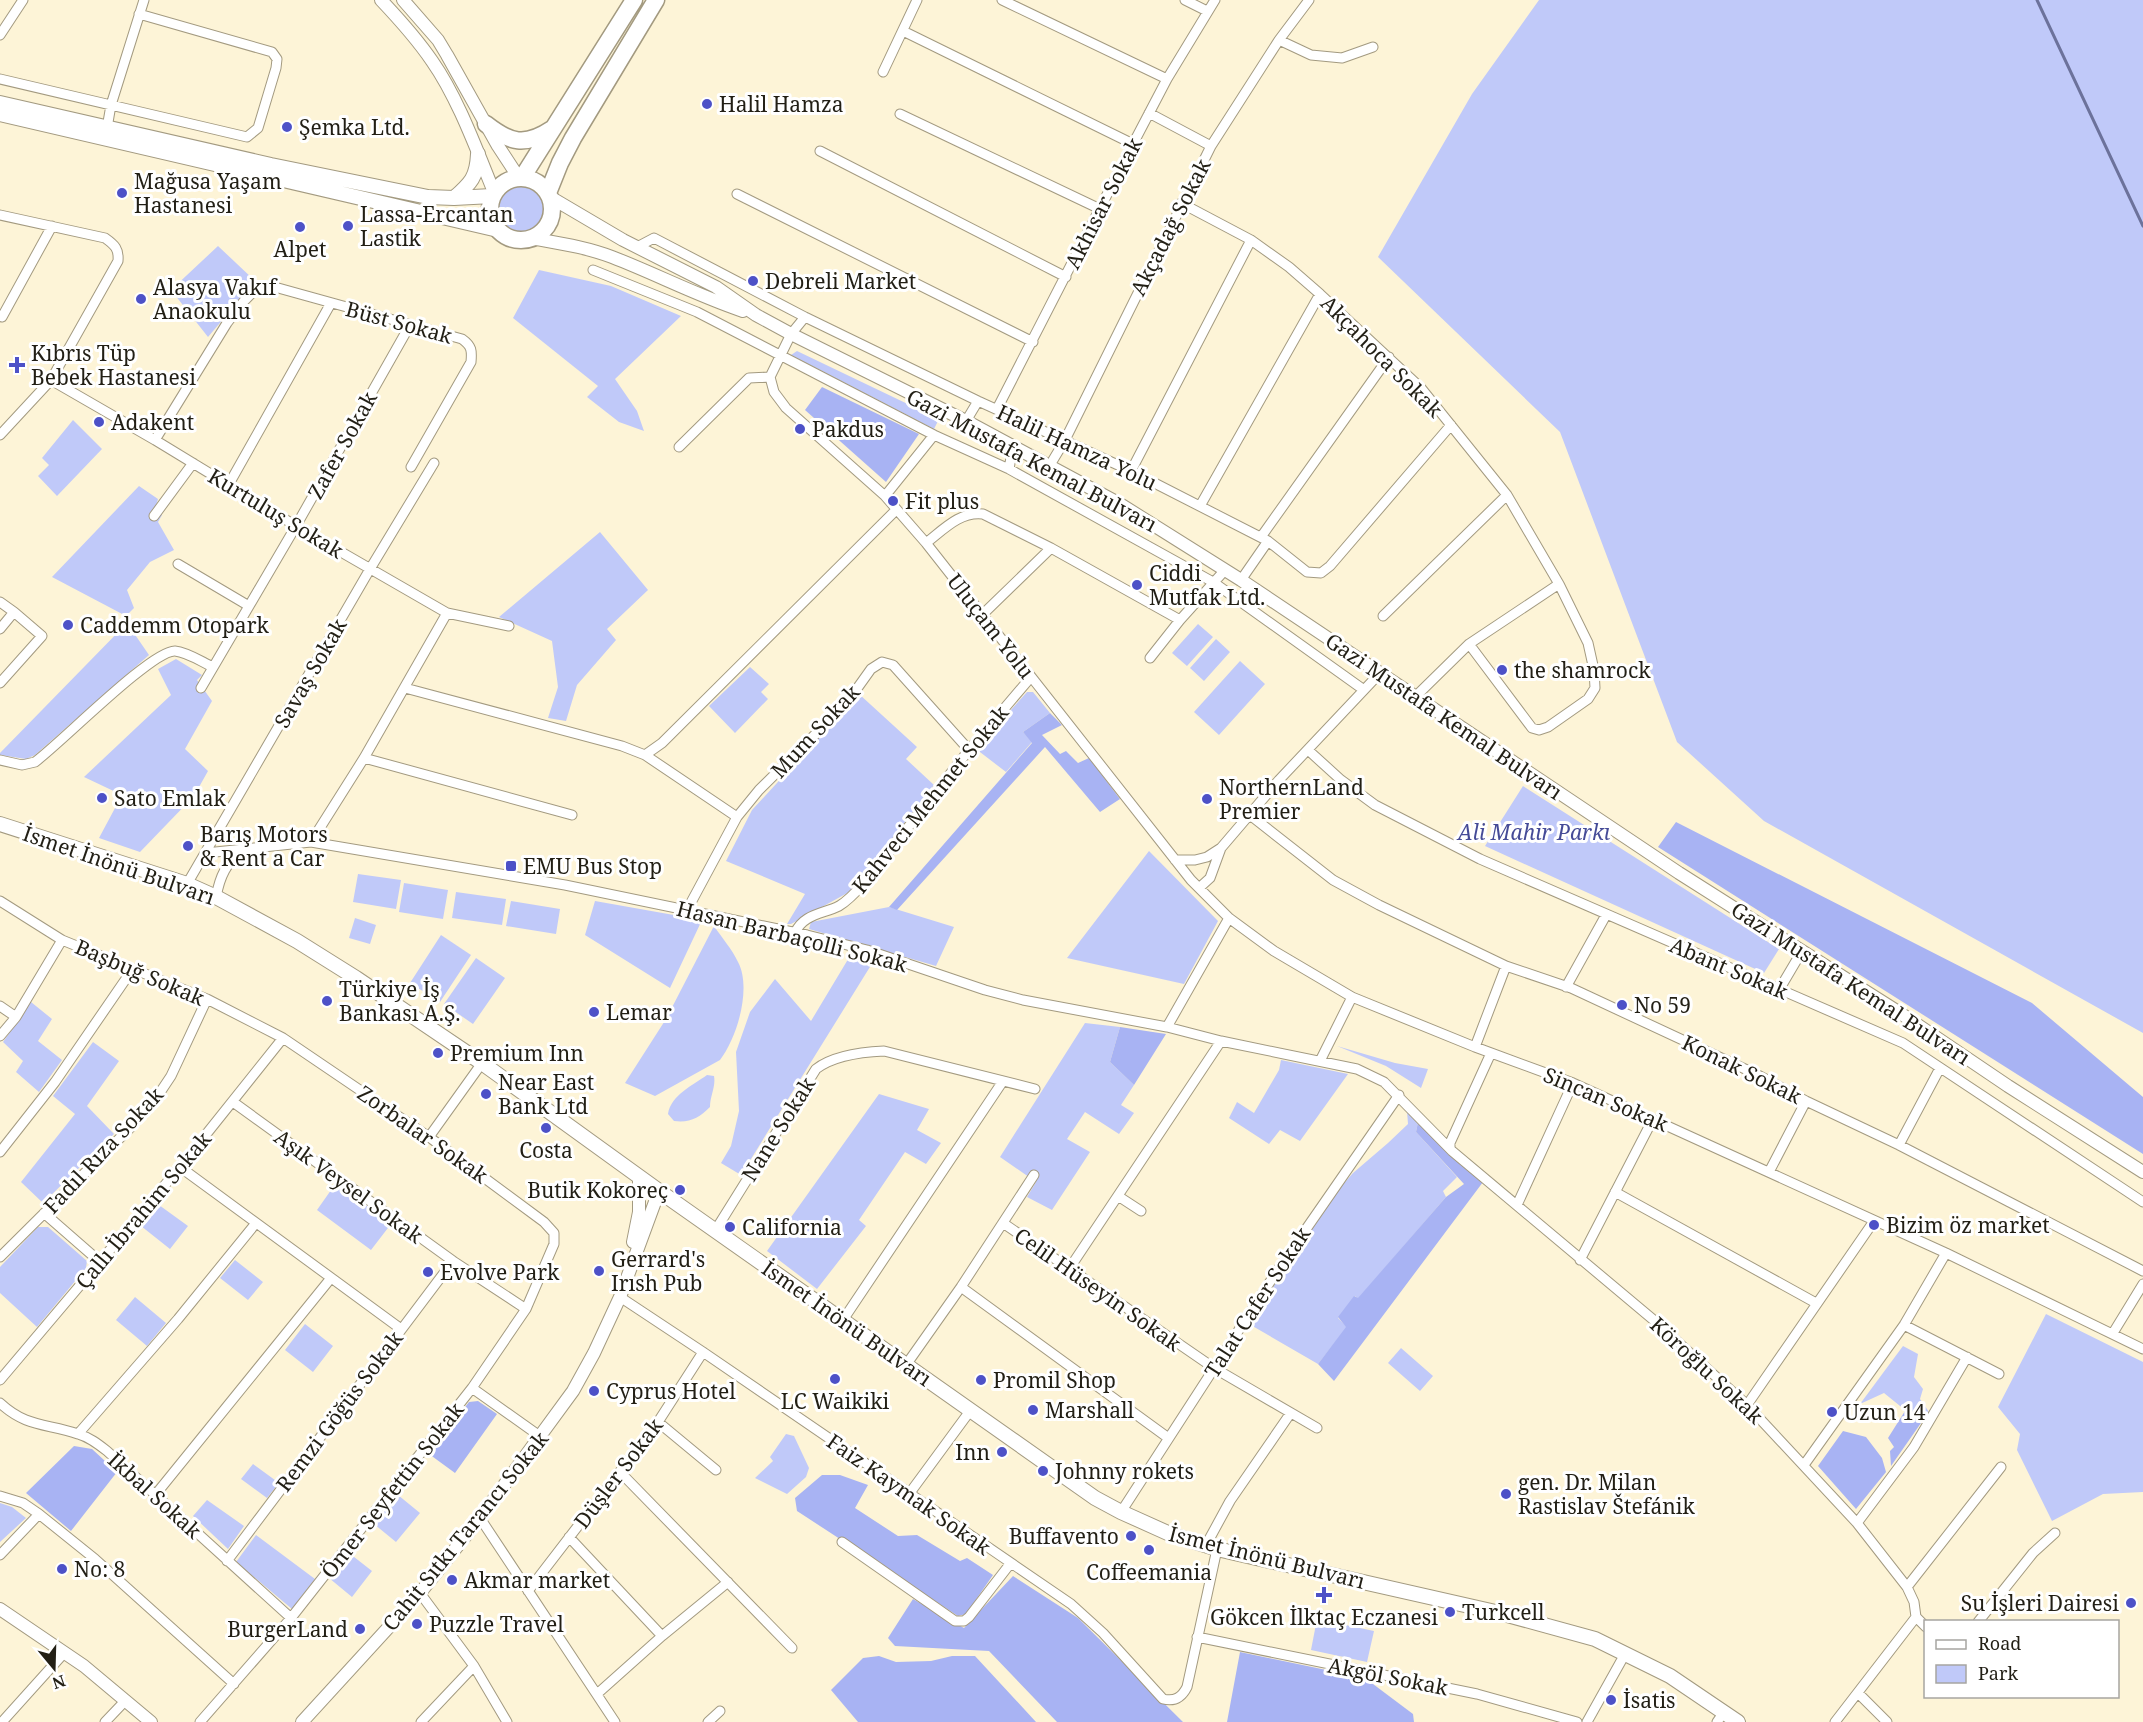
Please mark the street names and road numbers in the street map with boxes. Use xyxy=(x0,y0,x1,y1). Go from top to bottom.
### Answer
street label: Akhisar Sokak xyxy=(1058,132,1148,273)
street label: Akçadağ Sokak xyxy=(1123,153,1217,300)
street label: Akçahoca Sokak xyxy=(1315,289,1450,424)
street label: Büst Sokak xyxy=(343,294,456,350)
street label: Gazi Mustafa Kemal Bulvarı xyxy=(902,382,1162,538)
street label: Zafer Sokak xyxy=(301,386,383,504)
street label: Halil Hamza Yolu xyxy=(992,398,1162,496)
street label: Kurtuluş Sokak xyxy=(203,462,349,565)
street label: Uluçam Yolu xyxy=(941,568,1041,684)
street label: Savaş Sokak xyxy=(267,613,353,733)
street label: Gazi Mustafa Kemal Bulvarı xyxy=(1320,626,1568,806)
street label: Mum Sokak xyxy=(764,678,866,784)
street label: Kahveci Mehmet Sokak xyxy=(846,699,1015,899)
street label: İsmet İnönü Bulvarı xyxy=(19,819,219,911)
street label: Hasan Barbaçolli Sokak xyxy=(674,894,911,978)
street label: Gazi Mustafa Kemal Bulvarı xyxy=(1726,895,1976,1071)
street label: Abant Sokak xyxy=(1666,931,1793,1006)
street label: Başbuğ Sokak xyxy=(71,932,210,1012)
street label: Konak Sokak xyxy=(1678,1028,1807,1110)
street label: Sincan Sokak xyxy=(1539,1060,1673,1138)
street label: Nane Sokak xyxy=(735,1071,822,1186)
street label: Zorbalar Sokak xyxy=(352,1079,494,1190)
street label: Fadıl Rıza Sokak xyxy=(37,1080,169,1219)
street label: Aşık Veysel Sokak xyxy=(269,1123,430,1250)
street label: Çallı İbrahim Sokak xyxy=(69,1125,218,1294)
street label: Celil Hüseyin Sokak xyxy=(1009,1221,1188,1358)
street label: Talat Cafer Sokak xyxy=(1198,1221,1317,1383)
street label: İsmet İnönü Bulvarı xyxy=(757,1254,938,1392)
street label: Köroğlu Sokak xyxy=(1644,1310,1770,1430)
street label: Remzi Göğüs Sokak xyxy=(269,1324,409,1497)
street label: Ömer Seyfettin Sokak xyxy=(314,1396,470,1584)
street label: Düşler Sokak xyxy=(567,1412,669,1534)
street label: Cahit Sıtkı Tarancı Sokak xyxy=(376,1425,555,1637)
street label: Faiz Kaymak Sokak xyxy=(822,1427,997,1561)
street label: İkbal Sokak xyxy=(102,1446,208,1545)
street label: İsmet İnönü Bulvarı xyxy=(1166,1519,1368,1595)
street label: Akgöl Sokak xyxy=(1325,1651,1451,1702)

